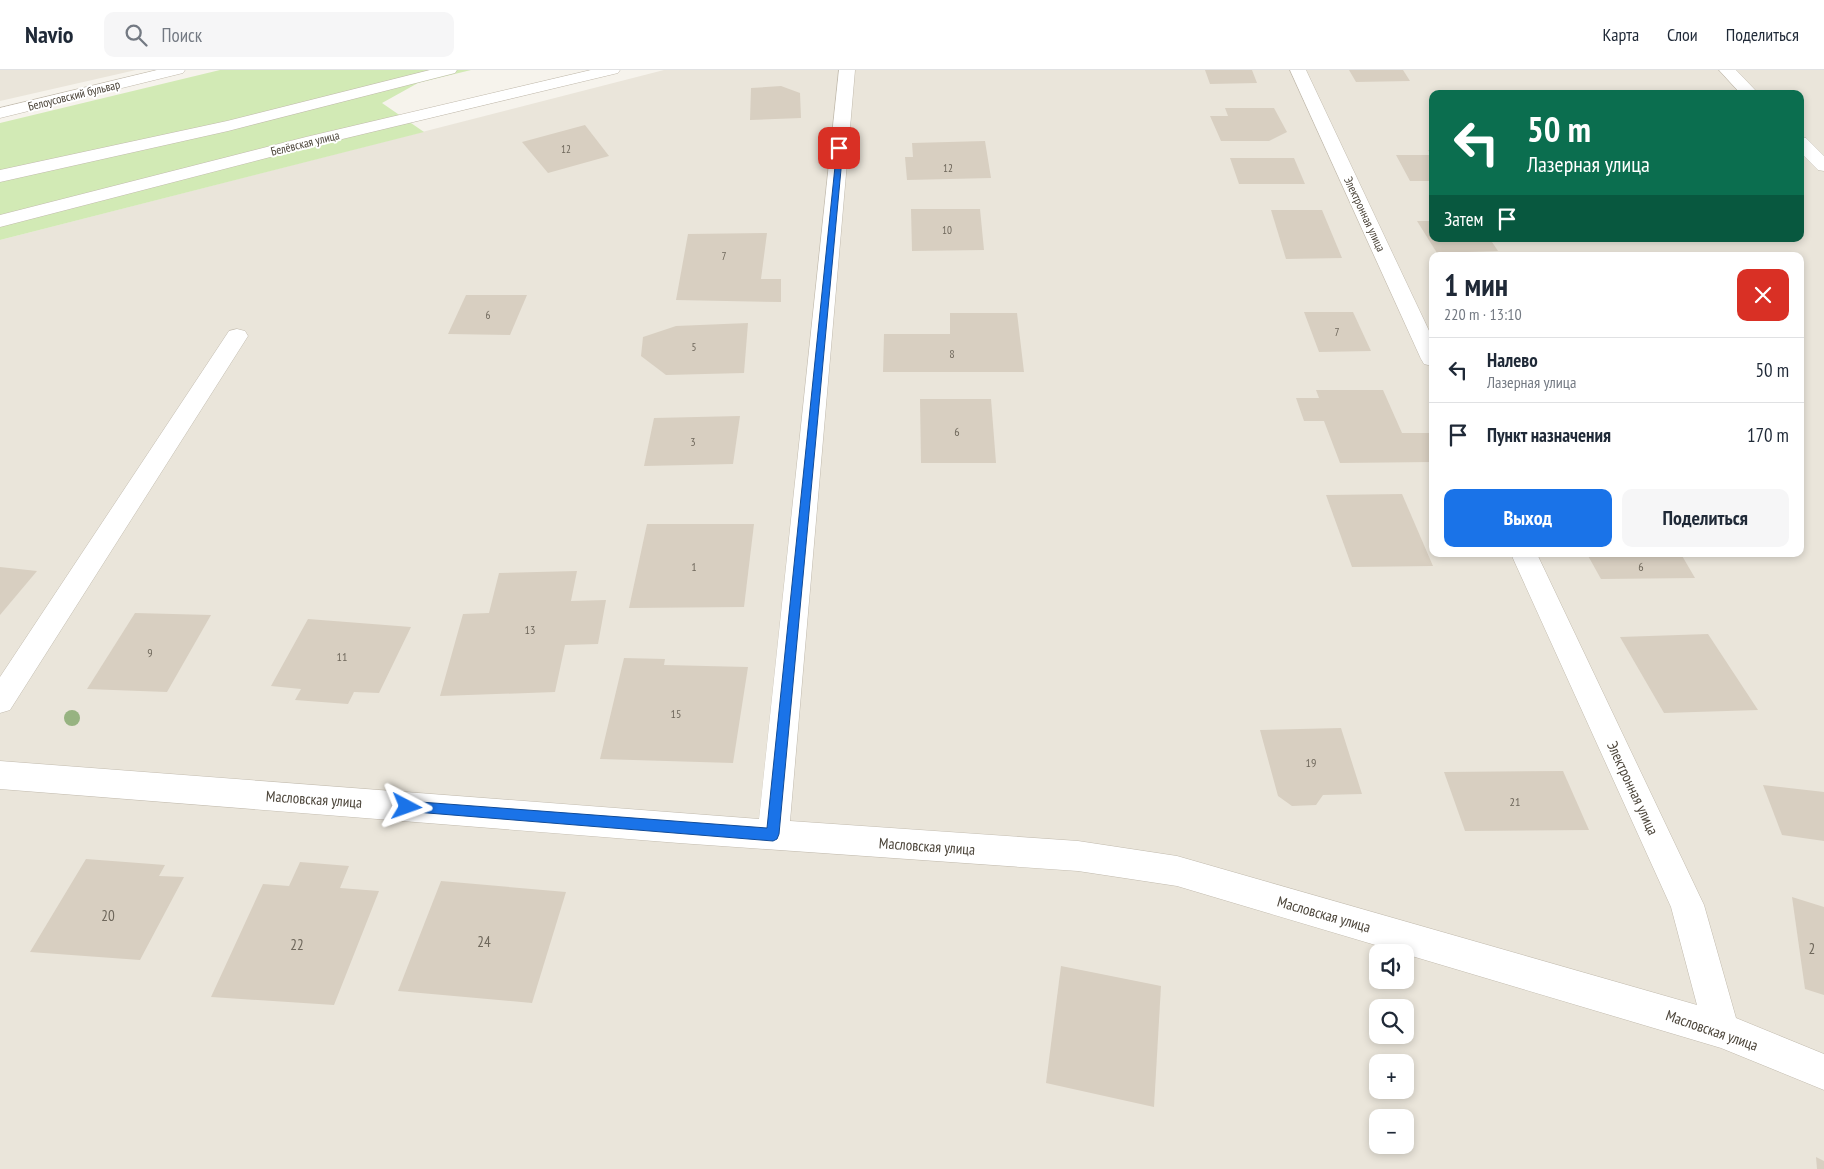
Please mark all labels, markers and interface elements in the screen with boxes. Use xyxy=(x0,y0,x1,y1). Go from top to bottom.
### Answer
search box xyxy=(104,12,454,57)
text: Navio xyxy=(25,19,74,50)
icon: search xyxy=(122,21,150,49)
text: Поиск xyxy=(162,23,202,47)
text: Карта xyxy=(1602,23,1639,46)
text: Слои xyxy=(1667,23,1698,46)
text: Поделиться xyxy=(1726,23,1799,46)
street label: Белоусовский бульвар xyxy=(26,76,122,114)
text: 50 m xyxy=(1527,106,1591,152)
icon: left xyxy=(1444,110,1509,175)
street label: Белёвская улица xyxy=(269,127,341,159)
pin xyxy=(818,127,860,169)
icon: arrive xyxy=(825,134,853,162)
house number: 12 xyxy=(561,142,571,156)
text: Лазерная улица xyxy=(1527,150,1650,178)
house number: 12 xyxy=(943,161,953,175)
street label: Электронная улица xyxy=(1341,174,1389,254)
icon: arrive xyxy=(1493,205,1521,233)
text: Затем xyxy=(1444,207,1483,231)
house number: 10 xyxy=(942,223,952,237)
house number: 7 xyxy=(722,249,727,263)
text: 1 мин xyxy=(1444,265,1508,304)
button: close xyxy=(1737,269,1789,321)
text: 220 m · 13:10 xyxy=(1444,304,1522,324)
house number: 6 xyxy=(486,308,491,322)
house number: 7 xyxy=(1335,325,1340,339)
house number: 5 xyxy=(692,340,697,354)
house number: 8 xyxy=(949,346,955,361)
text: Налево xyxy=(1487,348,1538,372)
icon: left xyxy=(1444,356,1472,384)
text: 50 m xyxy=(1756,358,1789,382)
text: Лазерная улица xyxy=(1487,372,1576,392)
icon: arrive xyxy=(1444,421,1472,449)
text: Пункт назначения xyxy=(1487,423,1611,447)
text: 170 m xyxy=(1747,423,1789,447)
house number: 6 xyxy=(954,424,960,439)
house number: 3 xyxy=(690,434,696,449)
button: Выход xyxy=(1444,489,1612,547)
button: Поделиться xyxy=(1622,489,1789,547)
house number: 1 xyxy=(691,559,697,574)
house number: 6 xyxy=(1638,559,1644,574)
house number: 13 xyxy=(525,622,535,637)
house number: 9 xyxy=(147,645,153,660)
house number: 11 xyxy=(337,649,347,664)
house number: 15 xyxy=(671,706,681,721)
street label: Электронная улица xyxy=(1603,738,1663,838)
house number: 19 xyxy=(1306,755,1316,770)
position arrow xyxy=(380,780,432,832)
street label: Масловская улица xyxy=(265,786,363,812)
house number: 21 xyxy=(1510,794,1520,809)
street label: Масловская улица xyxy=(878,833,976,859)
street label: Масловская улица xyxy=(1275,892,1373,936)
house number: 20 xyxy=(101,906,115,925)
house number: 24 xyxy=(477,932,491,951)
house number: 22 xyxy=(290,935,304,954)
house number: 2 xyxy=(1809,939,1815,958)
map controls xyxy=(1369,944,1414,1154)
button: sound xyxy=(1369,944,1414,989)
button: search xyxy=(1369,999,1414,1044)
street label: Масловская улица xyxy=(1663,1005,1761,1055)
button: + xyxy=(1369,1054,1414,1099)
button: − xyxy=(1369,1109,1414,1154)

